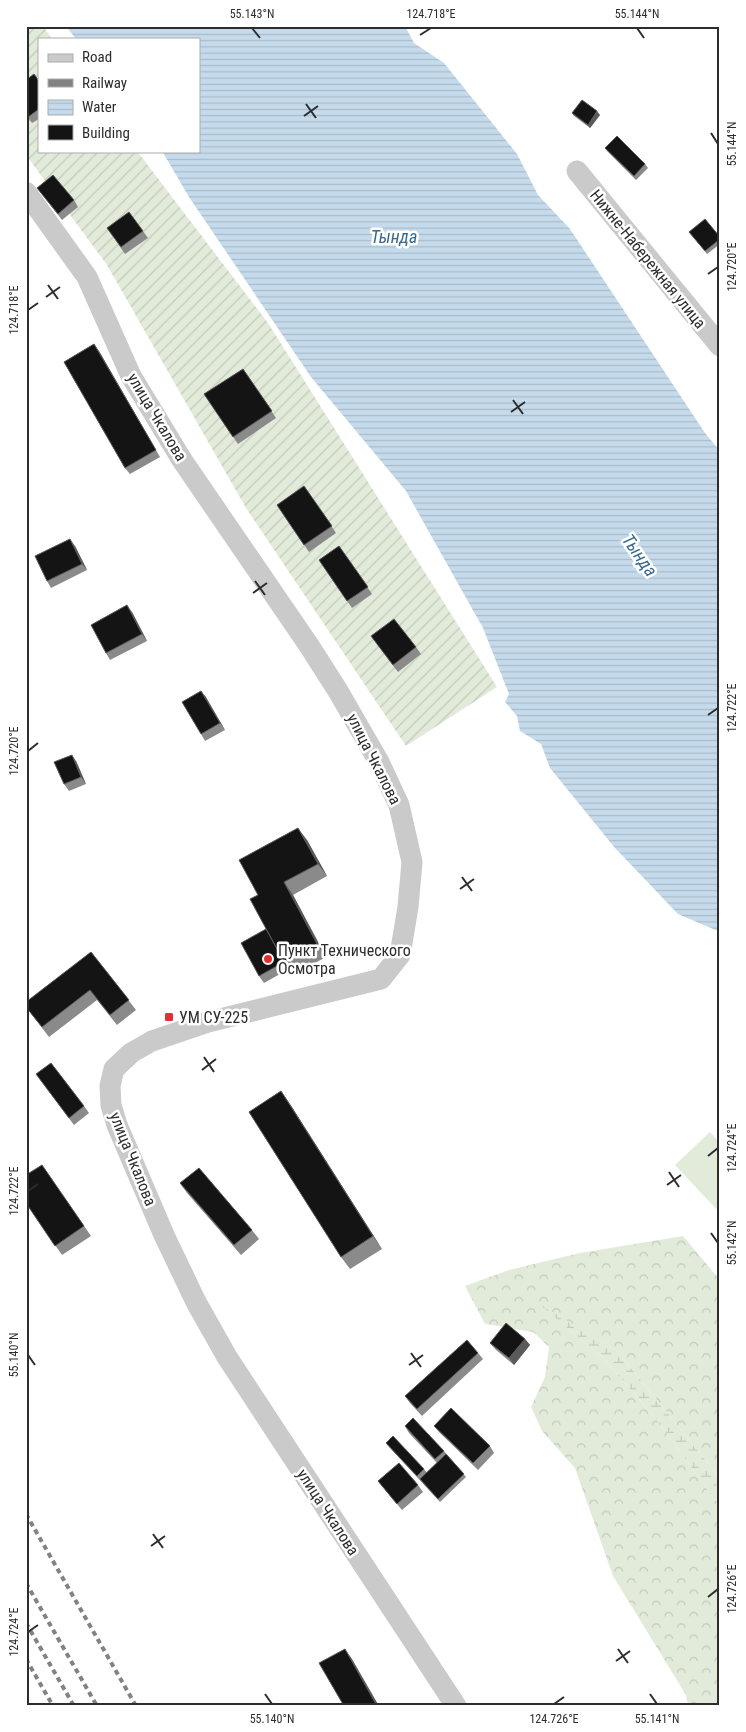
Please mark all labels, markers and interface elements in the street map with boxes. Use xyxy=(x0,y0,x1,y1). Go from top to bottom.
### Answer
text: 55.143°N xyxy=(230,7,274,21)
text: 124.718°E xyxy=(406,7,456,21)
text: 55.144°N xyxy=(615,7,659,21)
legend xyxy=(38,38,200,152)
text: Road xyxy=(82,48,112,66)
text: Railway xyxy=(82,74,127,92)
text: Water xyxy=(82,98,117,116)
text: 55.144°N xyxy=(725,122,739,166)
text: Building xyxy=(82,124,130,142)
street label: Нижне-Набережная улица xyxy=(586,186,710,332)
water label: Тында xyxy=(371,226,417,247)
text: 124.720°E xyxy=(725,242,739,292)
text: 124.718°E xyxy=(7,285,21,335)
street label: улица Чкалова xyxy=(123,370,191,464)
water label: Тында xyxy=(618,530,662,580)
text: 124.722°E xyxy=(725,683,739,733)
street label: улица Чкалова xyxy=(343,710,405,808)
text: 124.720°E xyxy=(7,726,21,776)
place label: Пункт Технического Осмотра xyxy=(278,941,411,978)
marker: Пункт Технического Осмотра xyxy=(262,953,274,965)
place label: УМ СУ-225 xyxy=(179,1008,248,1027)
marker: УМ СУ-225 xyxy=(163,1011,175,1023)
street label: улица Чкалова xyxy=(106,1109,160,1209)
text: 124.724°E xyxy=(725,1123,739,1173)
text: 124.722°E xyxy=(7,1166,21,1216)
text: 55.142°N xyxy=(725,1221,739,1265)
text: 55.140°N xyxy=(7,1333,21,1377)
street label: улица Чкалова xyxy=(293,1465,363,1559)
text: 124.726°E xyxy=(725,1564,739,1614)
text: 124.724°E xyxy=(7,1607,21,1657)
text: 55.140°N xyxy=(250,1712,294,1726)
text: 124.726°E xyxy=(529,1712,579,1726)
text: 55.141°N xyxy=(635,1712,679,1726)

